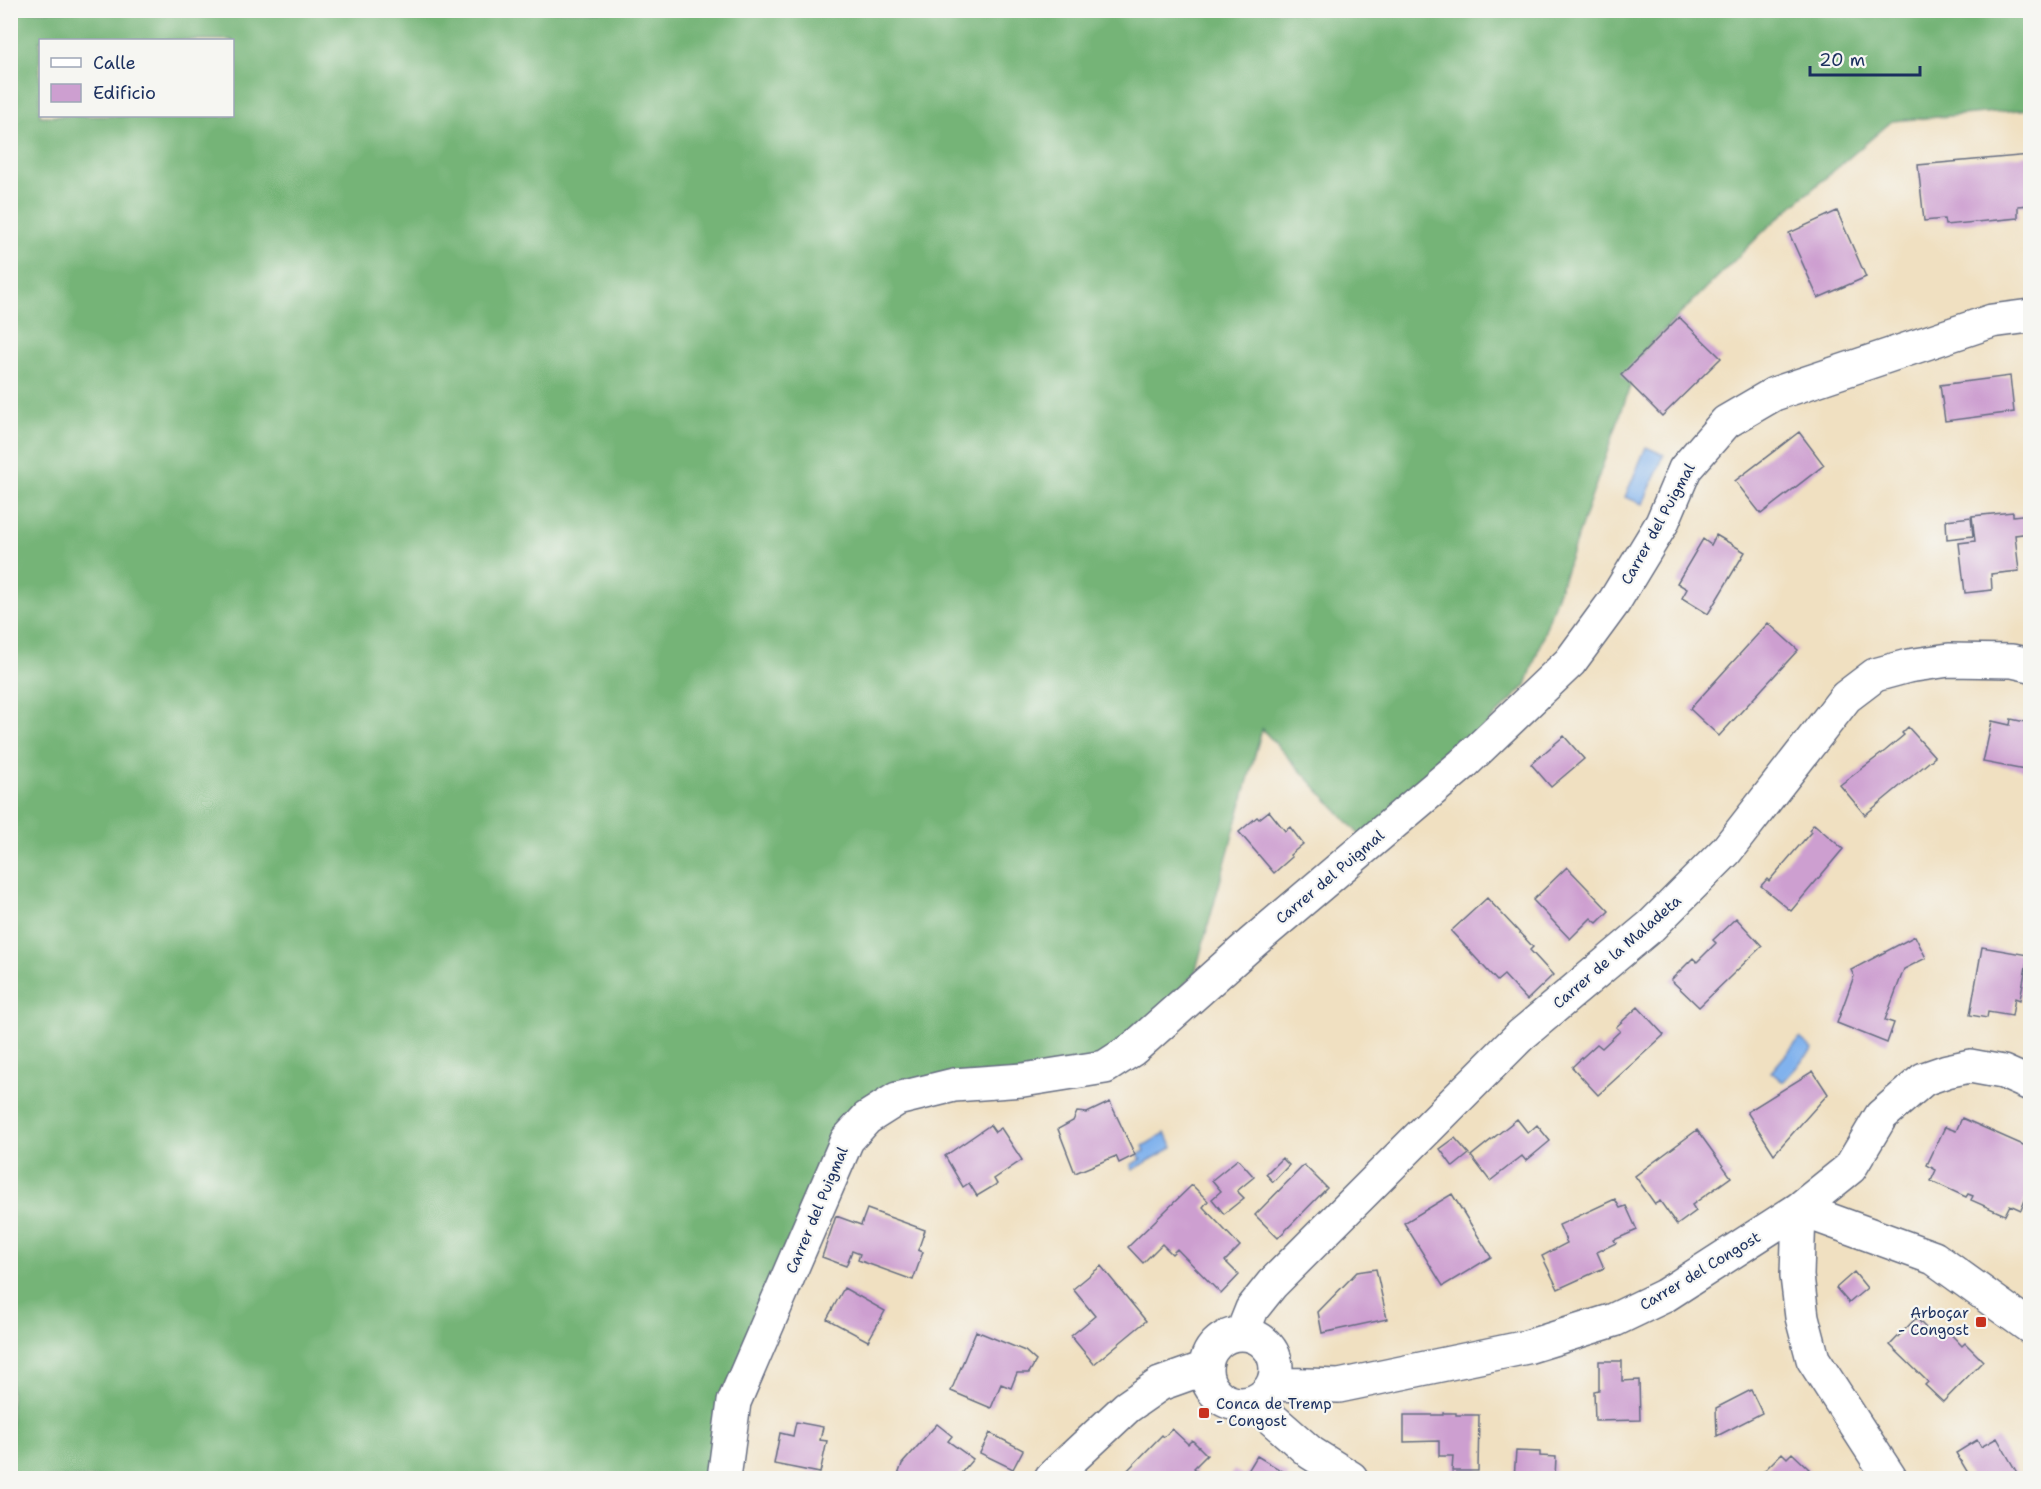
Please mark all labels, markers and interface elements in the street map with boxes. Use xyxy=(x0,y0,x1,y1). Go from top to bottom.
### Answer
legend xyxy=(39,39,234,117)
scale bar xyxy=(1810,39,1920,77)
text: 20 m xyxy=(1819,48,1865,72)
text: Calle xyxy=(93,51,136,75)
text: Edificio xyxy=(93,81,156,105)
street label: Carrer del Puigmal xyxy=(1616,459,1700,588)
street label: Carrer del Puigmal xyxy=(1272,825,1389,928)
street label: Carrer de la Maladeta xyxy=(1549,890,1686,1013)
street label: Carrer del Puigmal xyxy=(781,1143,853,1276)
street label: Carrer del Congost xyxy=(1636,1227,1764,1315)
place label: Arboçar - Congost xyxy=(1898,1303,1969,1340)
marker: Arboçar - Congost xyxy=(1974,1315,1988,1329)
place label: Conca de Tremp - Congost xyxy=(1216,1394,1332,1431)
marker: Conca de Tremp - Congost xyxy=(1197,1406,1211,1420)

